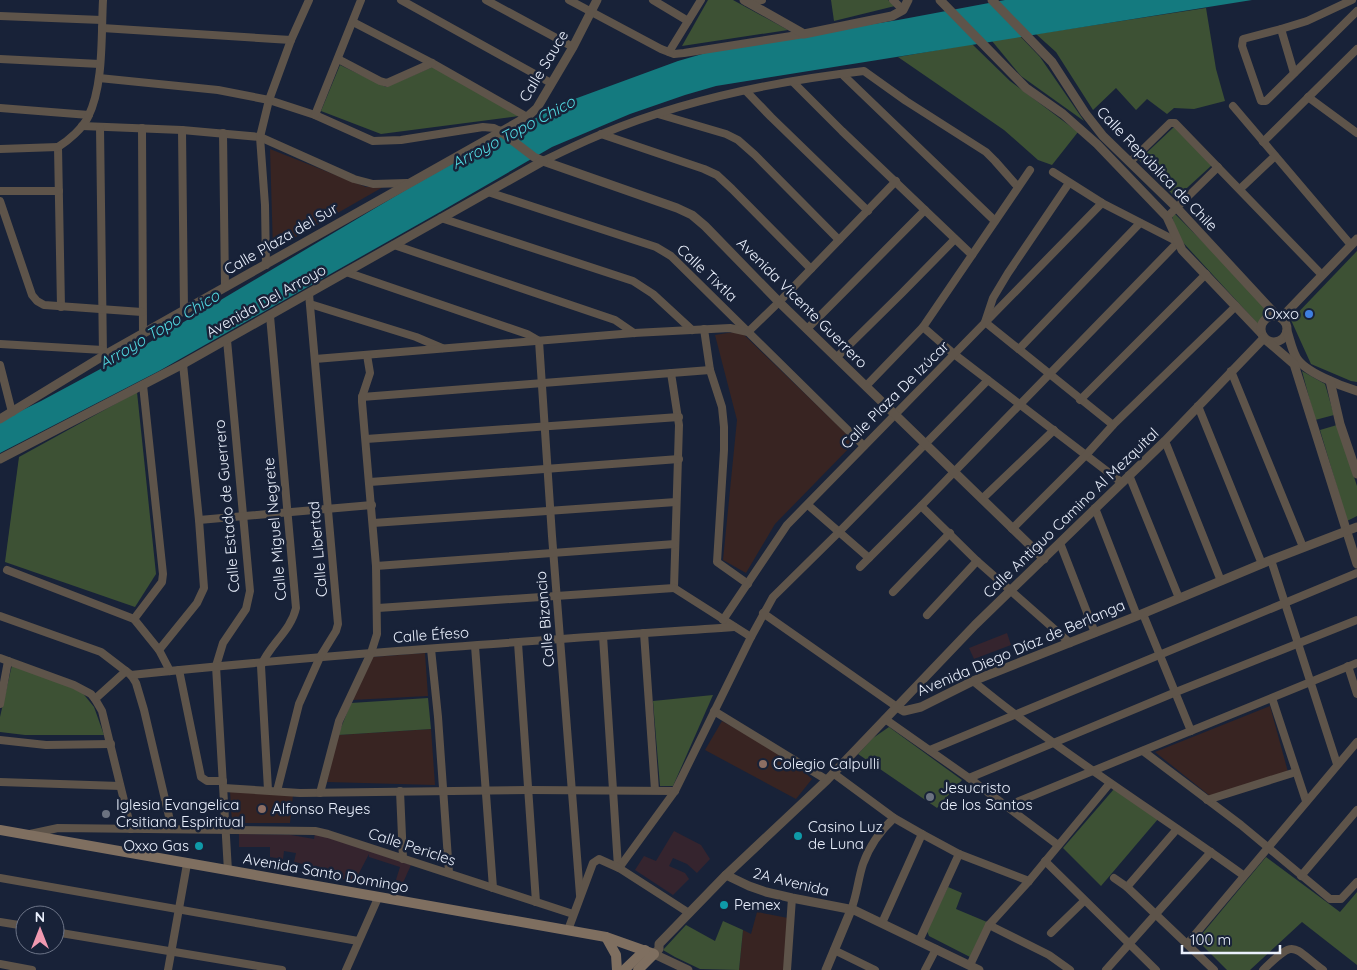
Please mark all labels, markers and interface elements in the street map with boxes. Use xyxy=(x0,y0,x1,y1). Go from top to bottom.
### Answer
street label: Calle Sauce xyxy=(515,26,572,105)
water label: Arroyo Topo Chico xyxy=(448,90,579,173)
street label: Calle República de Chile xyxy=(1093,102,1222,235)
street label: Calle Plaza del Sur xyxy=(221,198,341,279)
street label: Avenida Vicente Guerrero xyxy=(733,233,872,372)
street label: Calle Tixtla xyxy=(673,240,742,306)
street label: Avenida Del Arroyo xyxy=(202,260,329,341)
water label: Arroyo Topo Chico xyxy=(95,284,224,373)
place label: Oxxo xyxy=(1264,304,1299,323)
marker: Oxxo xyxy=(1303,308,1315,320)
street label: Calle Plaza De Izúcar xyxy=(836,336,953,453)
street label: Calle Estado de Guerrero xyxy=(209,419,244,593)
street label: Calle Antiguo Camino Al Mezquital xyxy=(979,423,1163,602)
street label: Calle Miguel Negrete xyxy=(259,457,290,601)
street label: Calle Libertad xyxy=(304,500,331,598)
street label: Calle Bizancio xyxy=(531,570,558,668)
street label: Avenida Diego Díaz de Berlanga xyxy=(914,595,1128,700)
street label: Calle Éfeso xyxy=(392,622,470,647)
place label: Colegio Calpulli xyxy=(773,754,879,773)
marker: Colegio Calpulli xyxy=(757,758,769,770)
place label: Jesucristo de los Santos xyxy=(940,778,1032,814)
marker: Jesucristo de los Santos xyxy=(924,791,936,803)
place label: Iglesia Evangelica Crsitiana Espiritual xyxy=(116,795,244,831)
place label: Alfonso Reyes xyxy=(272,799,370,818)
marker: Alfonso Reyes xyxy=(256,803,268,815)
marker: Iglesia Evangelica Crsitiana Espiritual xyxy=(100,808,112,820)
place label: Casino Luz de Luna xyxy=(808,817,883,853)
street label: Calle Pericles xyxy=(366,823,458,870)
marker: Casino Luz de Luna xyxy=(792,830,804,842)
place label: Oxxo Gas xyxy=(123,836,189,855)
marker: Oxxo Gas xyxy=(193,840,205,852)
street label: Avenida Santo Domingo xyxy=(242,849,410,896)
street label: 2A Avenida xyxy=(751,863,831,900)
place label: Pemex xyxy=(734,895,781,914)
marker: Pemex xyxy=(718,899,730,911)
north arrow xyxy=(15,905,65,955)
text: N xyxy=(35,908,45,926)
scale bar xyxy=(1182,922,1280,954)
text: 100 m xyxy=(1190,930,1231,949)

